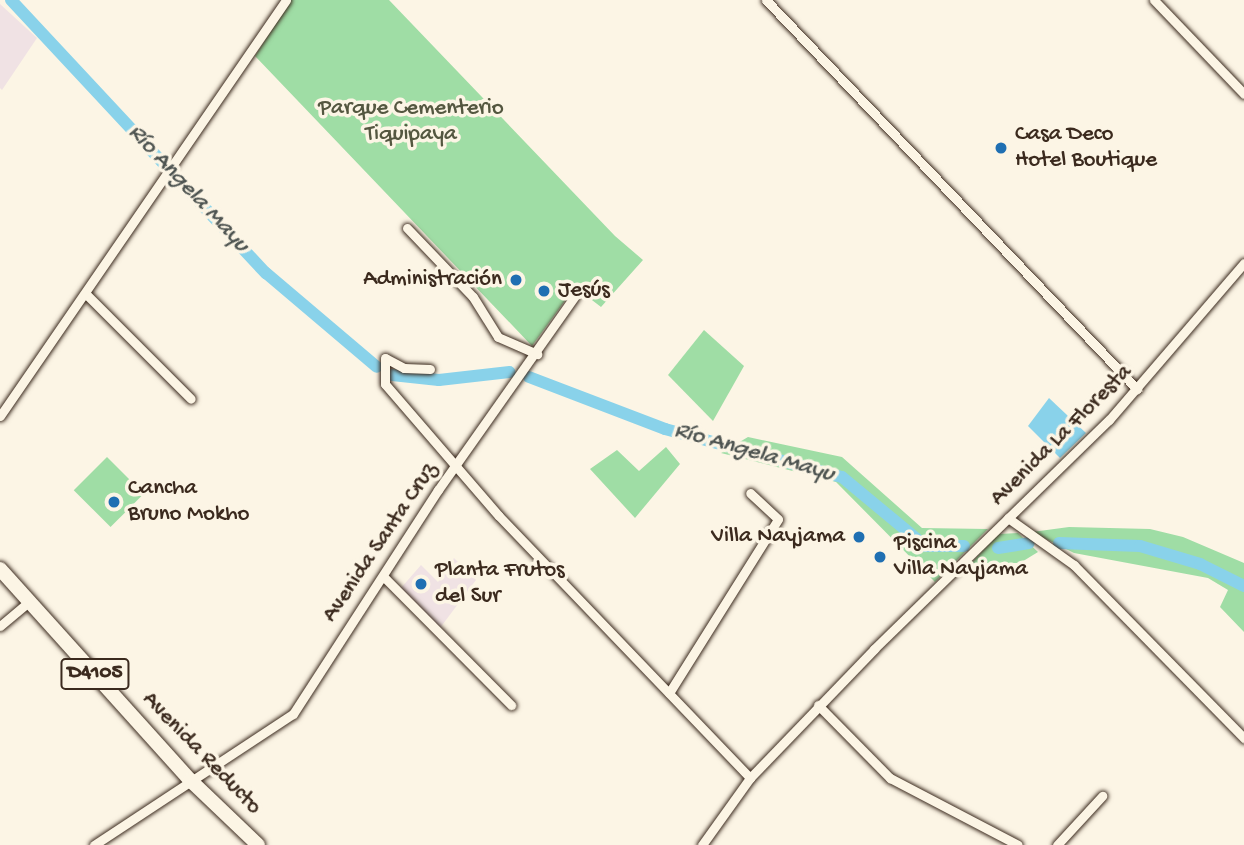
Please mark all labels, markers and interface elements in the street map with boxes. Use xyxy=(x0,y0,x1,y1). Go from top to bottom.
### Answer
park label: Parque Cementerio Tiquipaya xyxy=(318,95,504,149)
water label: Río Angela Mayu xyxy=(121,119,255,259)
place label: Casa Deco Hotel Boutique xyxy=(1015,121,1157,175)
marker: Casa Deco Hotel Boutique xyxy=(993,140,1009,156)
place label: Administración xyxy=(363,266,502,294)
marker: Administración xyxy=(508,272,524,288)
place label: Jesús xyxy=(558,277,610,305)
marker: Jesús xyxy=(536,283,552,299)
street label: Avenida La Floresta xyxy=(985,359,1139,513)
water label: Río Angela Mayu xyxy=(671,416,837,490)
street label: Avenida Santa Cruz xyxy=(317,458,445,628)
place label: Cancha Bruno Mokho xyxy=(128,475,249,529)
marker: Cancha Bruno Mokho xyxy=(106,494,122,510)
place label: Villa Nayjama xyxy=(711,523,845,551)
marker: Villa Nayjama xyxy=(851,529,867,545)
place label: Piscina Villa Nayjama xyxy=(894,530,1028,584)
marker: Piscina Villa Nayjama xyxy=(872,549,888,565)
place label: Planta Frutos del Sur xyxy=(435,557,565,611)
marker: Planta Frutos del Sur xyxy=(413,576,429,592)
road number: D4105 xyxy=(60,656,130,692)
street label: Avenida Reducto xyxy=(135,687,267,821)

